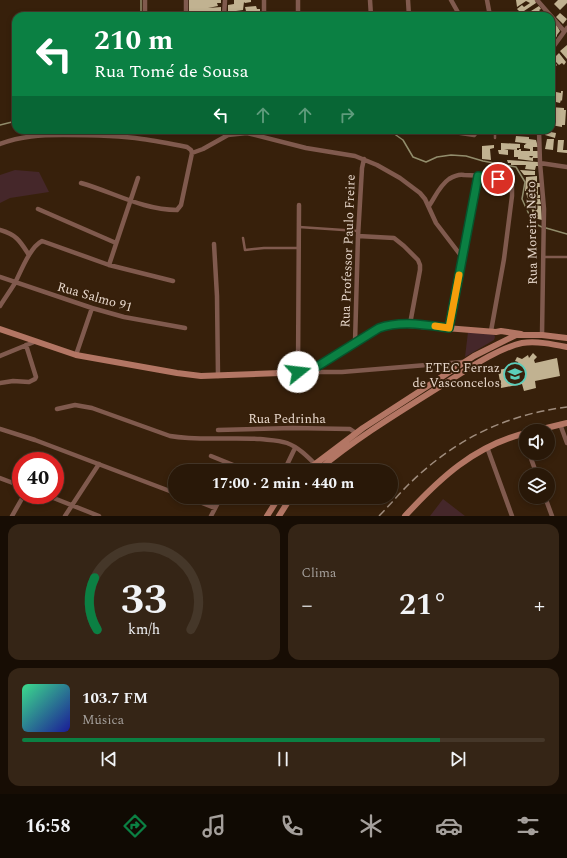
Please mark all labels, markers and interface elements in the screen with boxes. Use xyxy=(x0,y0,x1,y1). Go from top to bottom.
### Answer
text: 210 m xyxy=(94,19,173,62)
icon: left xyxy=(28,28,80,80)
text: Rua Tomé de Sousa xyxy=(94,58,249,85)
icon: left xyxy=(210,104,232,126)
icon: ahead xyxy=(252,104,274,126)
icon: ahead xyxy=(294,104,316,126)
icon: right xyxy=(336,104,358,126)
pin xyxy=(481,162,515,196)
icon: arrive xyxy=(487,168,509,190)
street label: Rua Professor Paulo Freire xyxy=(335,174,361,328)
street label: Rua Moreira Neto xyxy=(521,181,543,285)
street label: Rua Salmo 91 xyxy=(55,277,135,317)
position arrow xyxy=(277,351,319,393)
place label: ETEC Ferraz de Vasconcelos xyxy=(412,358,500,393)
school or university icon: ETEC Ferraz de Vasconcelos xyxy=(502,361,528,387)
street label: Rua Pedrinha xyxy=(248,409,327,429)
map controls xyxy=(519,424,555,504)
button: sound xyxy=(519,424,555,460)
speed limit sign: 40 xyxy=(12,452,64,504)
button: layers xyxy=(519,468,555,504)
text: 17:00 · 2 min · 440 m xyxy=(212,472,354,495)
text: Clima xyxy=(302,563,336,583)
text: 33 xyxy=(120,569,167,632)
text: 21° xyxy=(399,582,448,628)
text: − xyxy=(302,589,313,622)
text: + xyxy=(534,589,545,622)
text: km/h xyxy=(128,619,160,641)
text: 103.7 FM xyxy=(82,687,148,710)
text: Música xyxy=(82,710,124,730)
icon: previous xyxy=(98,748,120,770)
icon: pause xyxy=(272,748,294,770)
icon: next xyxy=(447,748,469,770)
icon: directions xyxy=(121,812,149,840)
icon: music xyxy=(200,812,228,840)
icon: phone xyxy=(278,812,306,840)
icon: climate xyxy=(357,812,385,840)
icon: car xyxy=(435,812,463,840)
icon: filters xyxy=(514,812,542,840)
text: 16:58 xyxy=(25,813,70,840)

